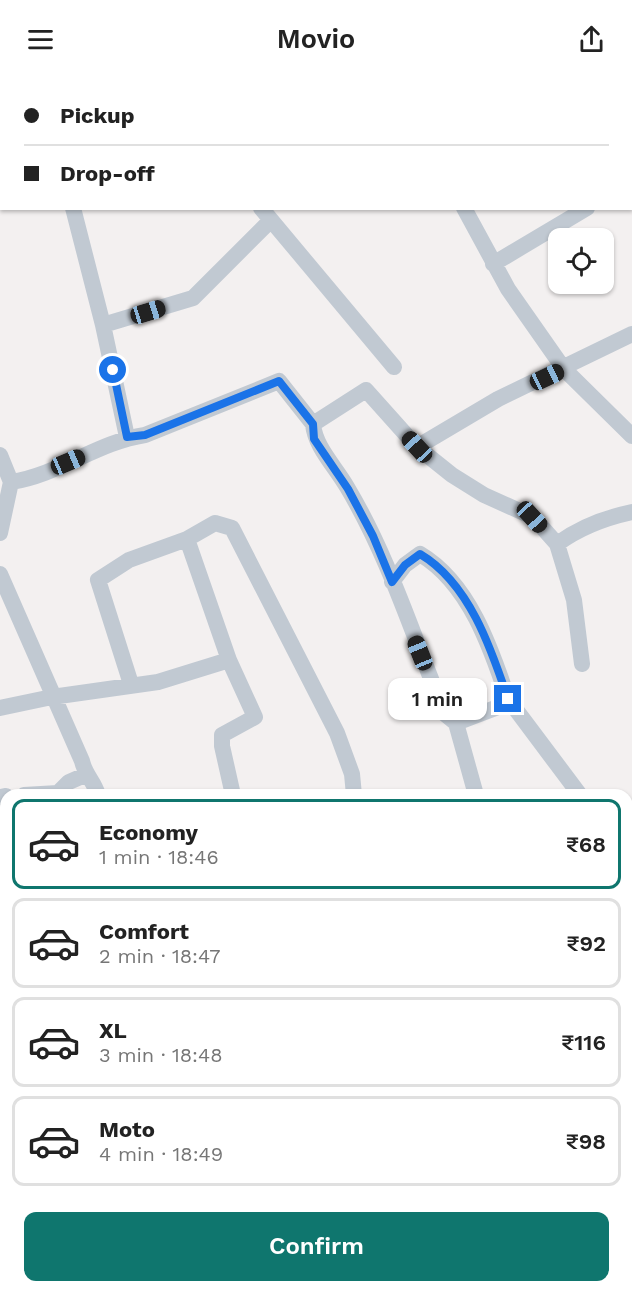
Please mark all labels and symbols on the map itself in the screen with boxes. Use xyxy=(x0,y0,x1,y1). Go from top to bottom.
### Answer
car xyxy=(128,298,168,326)
route start xyxy=(99,356,126,383)
car xyxy=(527,361,567,393)
car xyxy=(398,428,436,466)
car xyxy=(48,447,88,477)
car xyxy=(513,498,551,536)
car xyxy=(405,633,435,673)
callout: 1 min xyxy=(388,678,487,720)
route end xyxy=(494,685,521,712)

